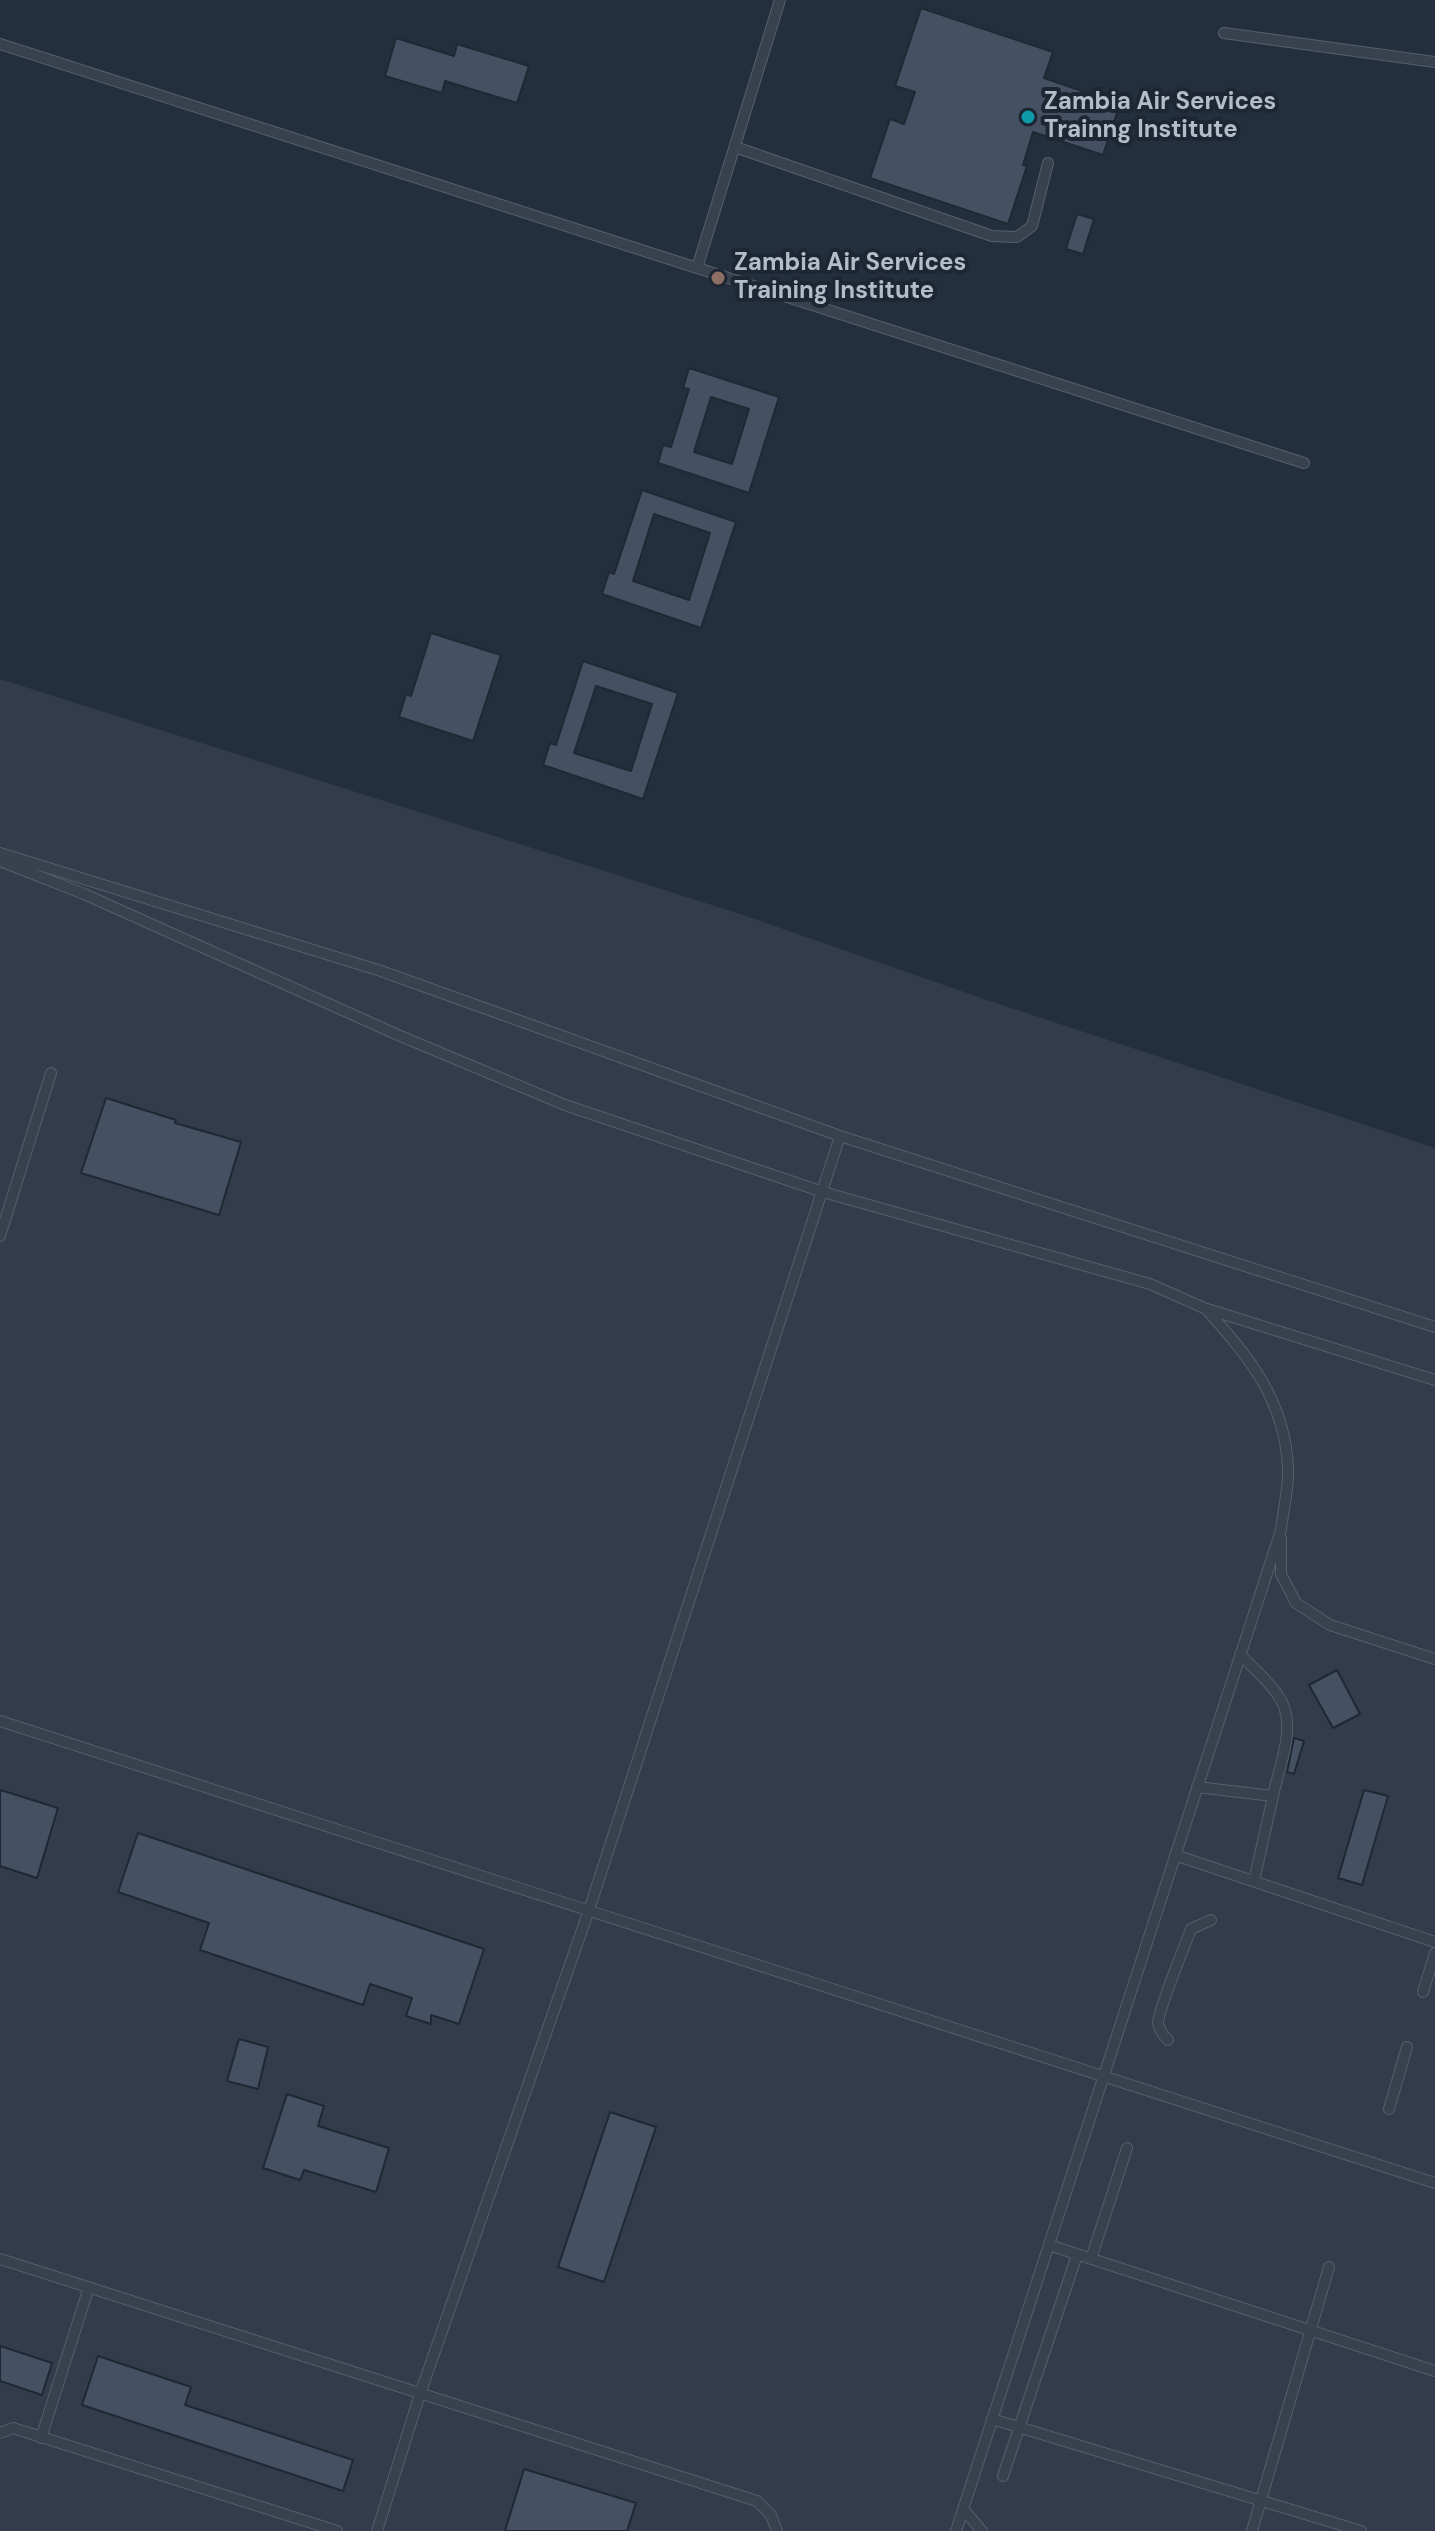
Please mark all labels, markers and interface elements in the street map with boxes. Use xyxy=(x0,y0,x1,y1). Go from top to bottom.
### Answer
place label: Zambia Air Services Trainng Institute xyxy=(1044,89,1276,145)
marker: Zambia Air Services Trainng Institute xyxy=(1019,108,1037,126)
place label: Zambia Air Services Training Institute xyxy=(734,250,966,306)
marker: Zambia Air Services Training Institute xyxy=(709,269,727,287)

